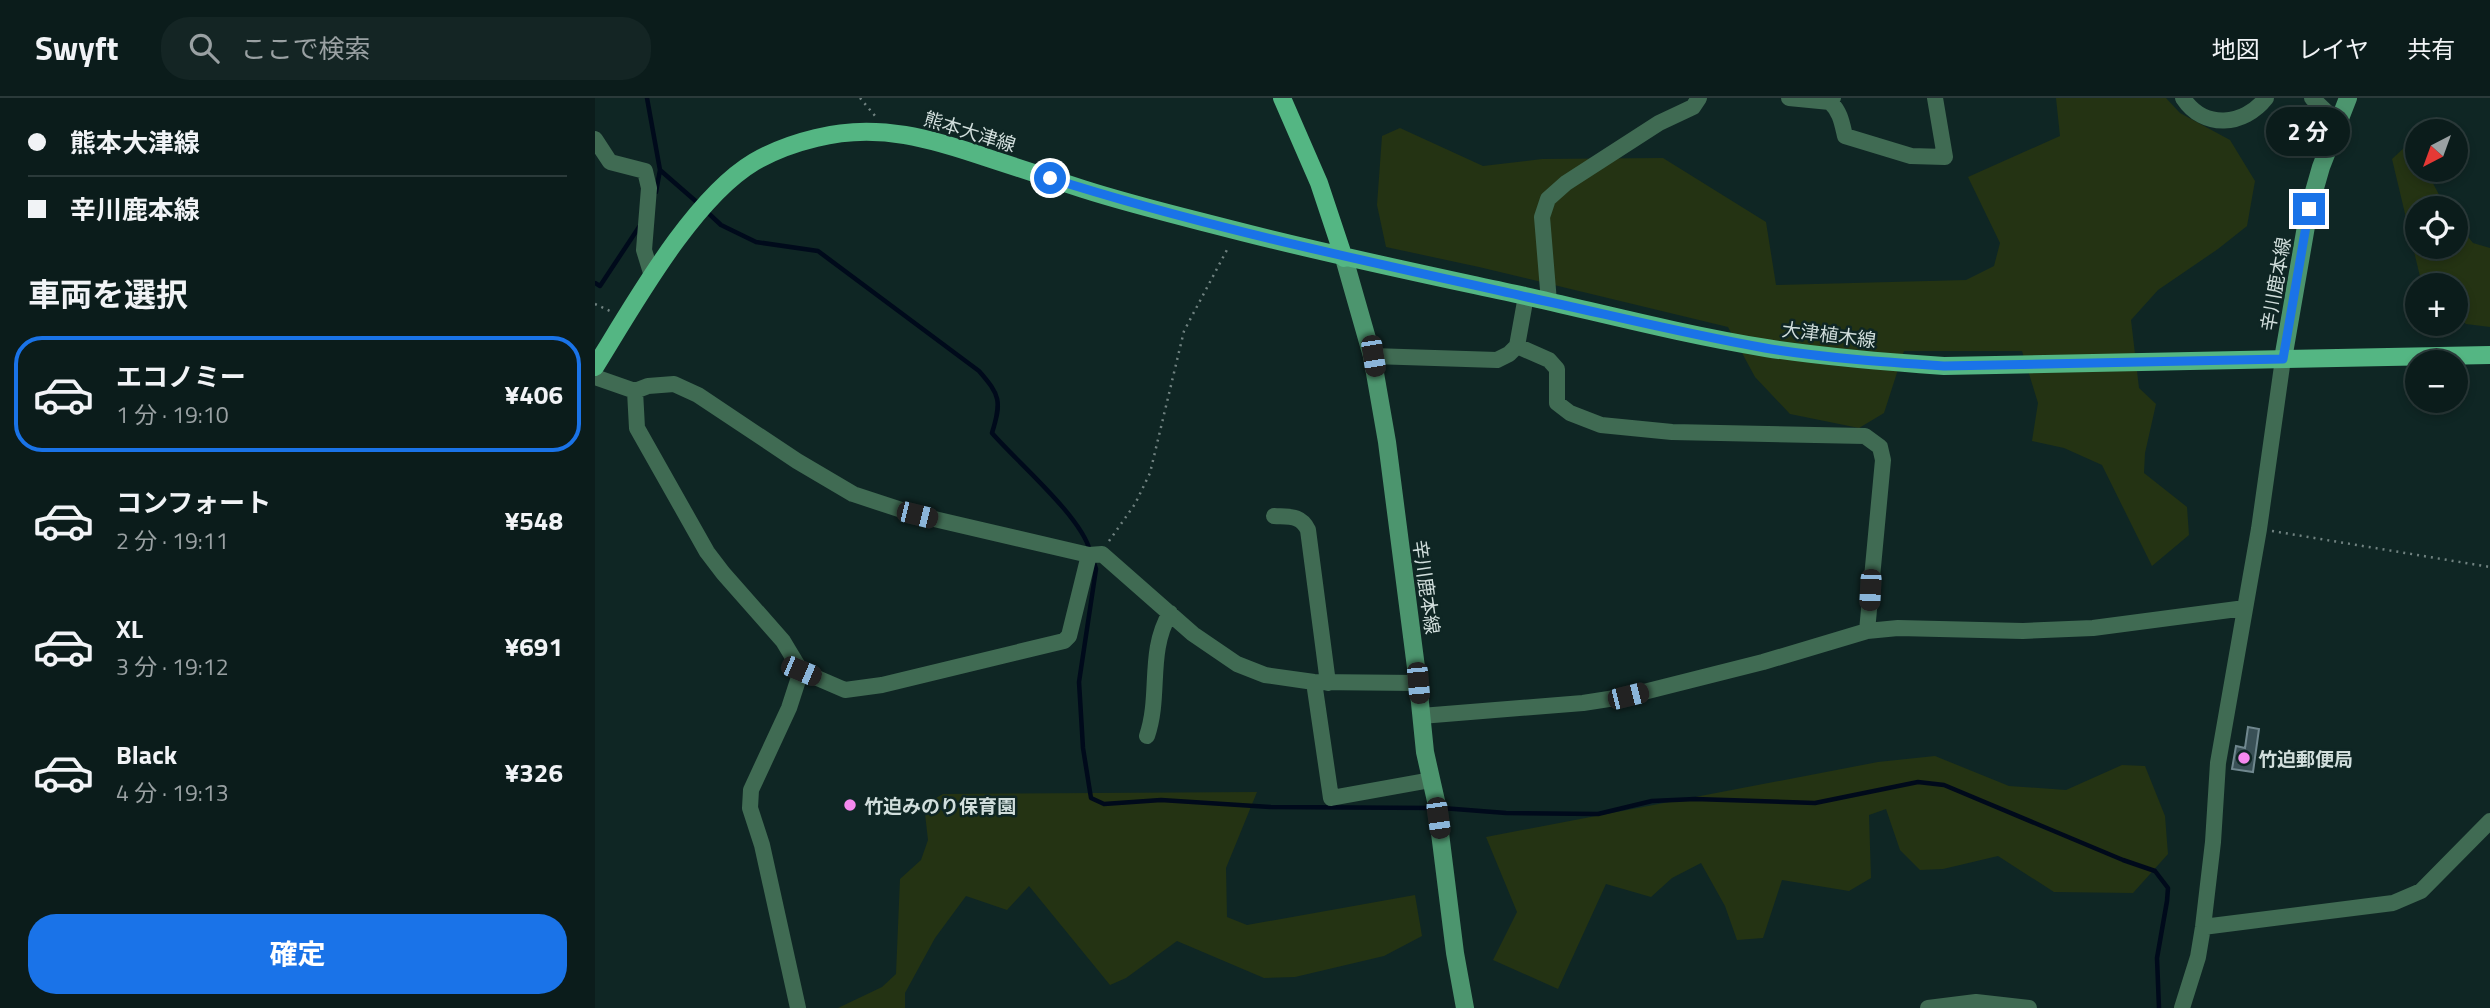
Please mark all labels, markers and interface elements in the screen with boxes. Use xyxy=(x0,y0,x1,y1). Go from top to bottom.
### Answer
search box xyxy=(161,17,651,80)
text: Swyft xyxy=(35,23,119,73)
icon: search xyxy=(185,29,223,67)
text: ここで検索 xyxy=(241,29,371,68)
text: 地図 xyxy=(2212,31,2260,67)
text: レイヤ xyxy=(2298,31,2369,67)
text: 共有 xyxy=(2407,31,2455,67)
street label: 熊本大津線 xyxy=(920,103,1020,159)
callout: 2 分 xyxy=(2267,108,2351,156)
text: 2 分 xyxy=(2288,114,2328,149)
north arrow xyxy=(2405,119,2467,182)
map controls xyxy=(2405,119,2468,413)
text: 熊本大津線 xyxy=(70,123,200,162)
route start xyxy=(1034,162,1066,194)
text: 辛川鹿本線 xyxy=(70,190,200,229)
route end xyxy=(2293,193,2325,225)
button: locate xyxy=(2405,196,2468,259)
street label: 辛川鹿本線 xyxy=(2252,235,2298,333)
text: 車両を選択 xyxy=(28,270,188,318)
button: + xyxy=(2405,273,2468,336)
street label: 大津植木線 xyxy=(1780,314,1878,354)
car xyxy=(1360,334,1387,378)
button: − xyxy=(2405,350,2468,413)
text: エコノミー xyxy=(116,357,246,396)
icon: car xyxy=(32,363,95,426)
text: ¥406 xyxy=(505,375,563,414)
text: 1 分 · 19:10 xyxy=(116,397,229,432)
text: コンフォート xyxy=(116,483,271,522)
icon: car xyxy=(32,489,95,552)
car xyxy=(895,500,940,530)
text: ¥548 xyxy=(505,501,563,540)
text: 2 分 · 19:11 xyxy=(116,523,229,558)
street label: 辛川鹿本線 xyxy=(1406,538,1448,636)
car xyxy=(1859,568,1882,612)
text: XL xyxy=(116,609,143,648)
icon: car xyxy=(32,615,95,678)
text: ¥691 xyxy=(505,627,563,666)
text: 3 分 · 19:12 xyxy=(116,649,229,684)
car xyxy=(778,653,825,689)
car xyxy=(1406,661,1431,705)
car xyxy=(1606,681,1651,711)
text: Black xyxy=(116,735,177,774)
icon: car xyxy=(32,741,95,804)
place label: 竹迫郵便局 xyxy=(2258,744,2353,773)
marker: 竹迫郵便局 xyxy=(2236,750,2252,766)
text: ¥326 xyxy=(505,753,563,792)
text: 4 分 · 19:13 xyxy=(116,775,229,810)
place label: 竹迫みのり保育園 xyxy=(864,791,1016,820)
car xyxy=(1425,796,1452,840)
marker: 竹迫みのり保育園 xyxy=(842,797,858,813)
button: 確定 xyxy=(28,914,567,994)

